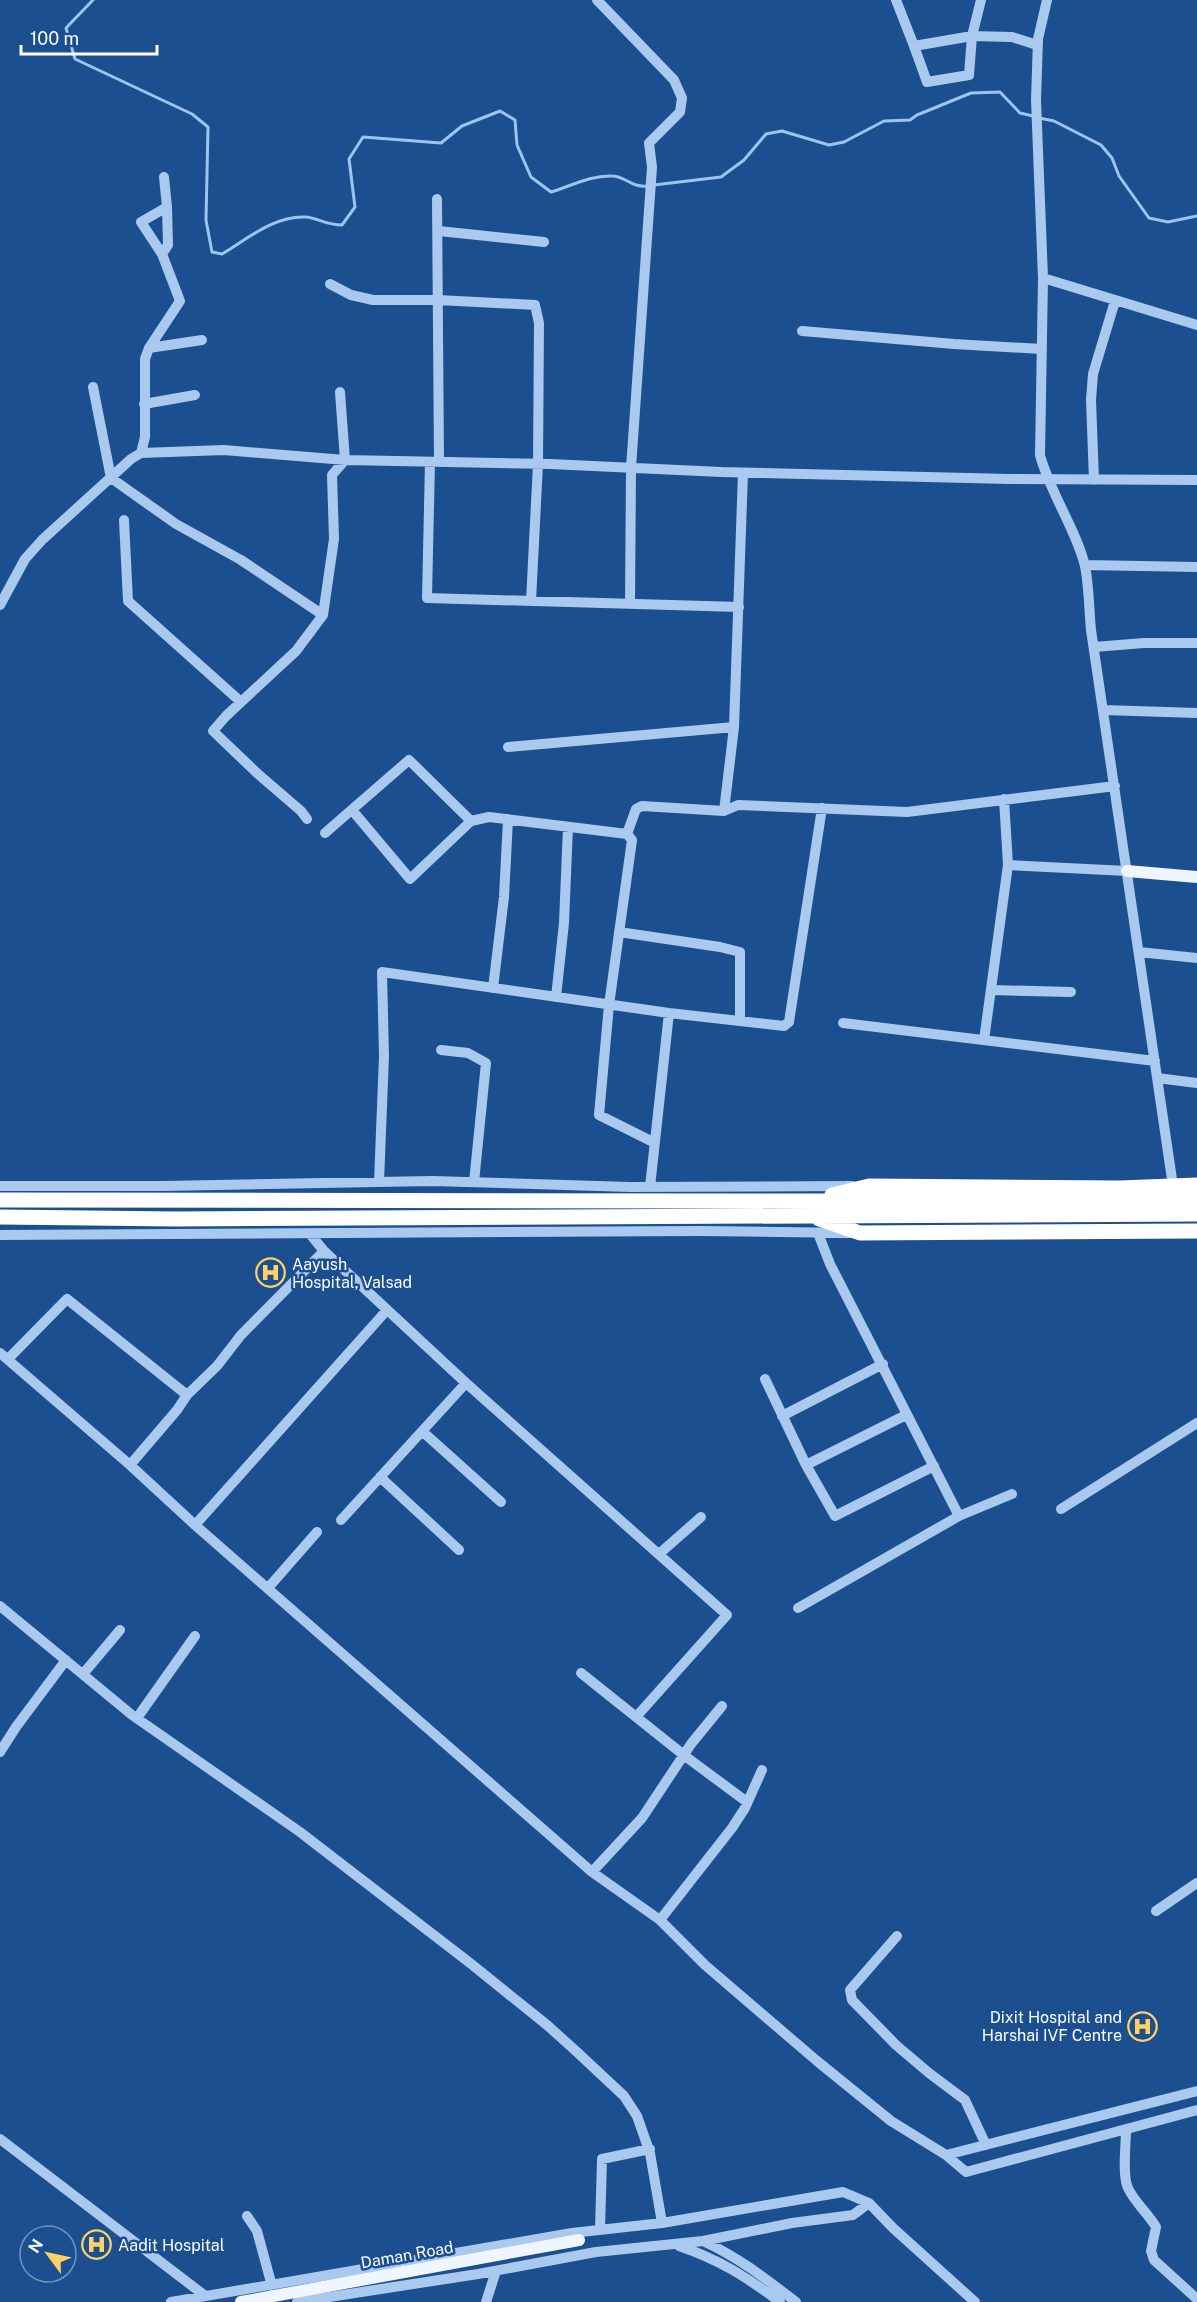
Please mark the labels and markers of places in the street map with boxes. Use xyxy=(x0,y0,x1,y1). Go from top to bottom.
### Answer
place label: Aayush Hospital, Valsad xyxy=(292,1255,412,1292)
hospital icon: Aayush Hospital, Valsad xyxy=(255,1257,287,1289)
place label: Dixit Hospital and Harshai IVF Centre xyxy=(982,2008,1122,2045)
hospital icon: Dixit Hospital and Harshai IVF Centre xyxy=(1127,2010,1159,2042)
hospital icon: Aadit Hospital xyxy=(81,2229,113,2261)
place label: Aadit Hospital xyxy=(118,2236,225,2255)

